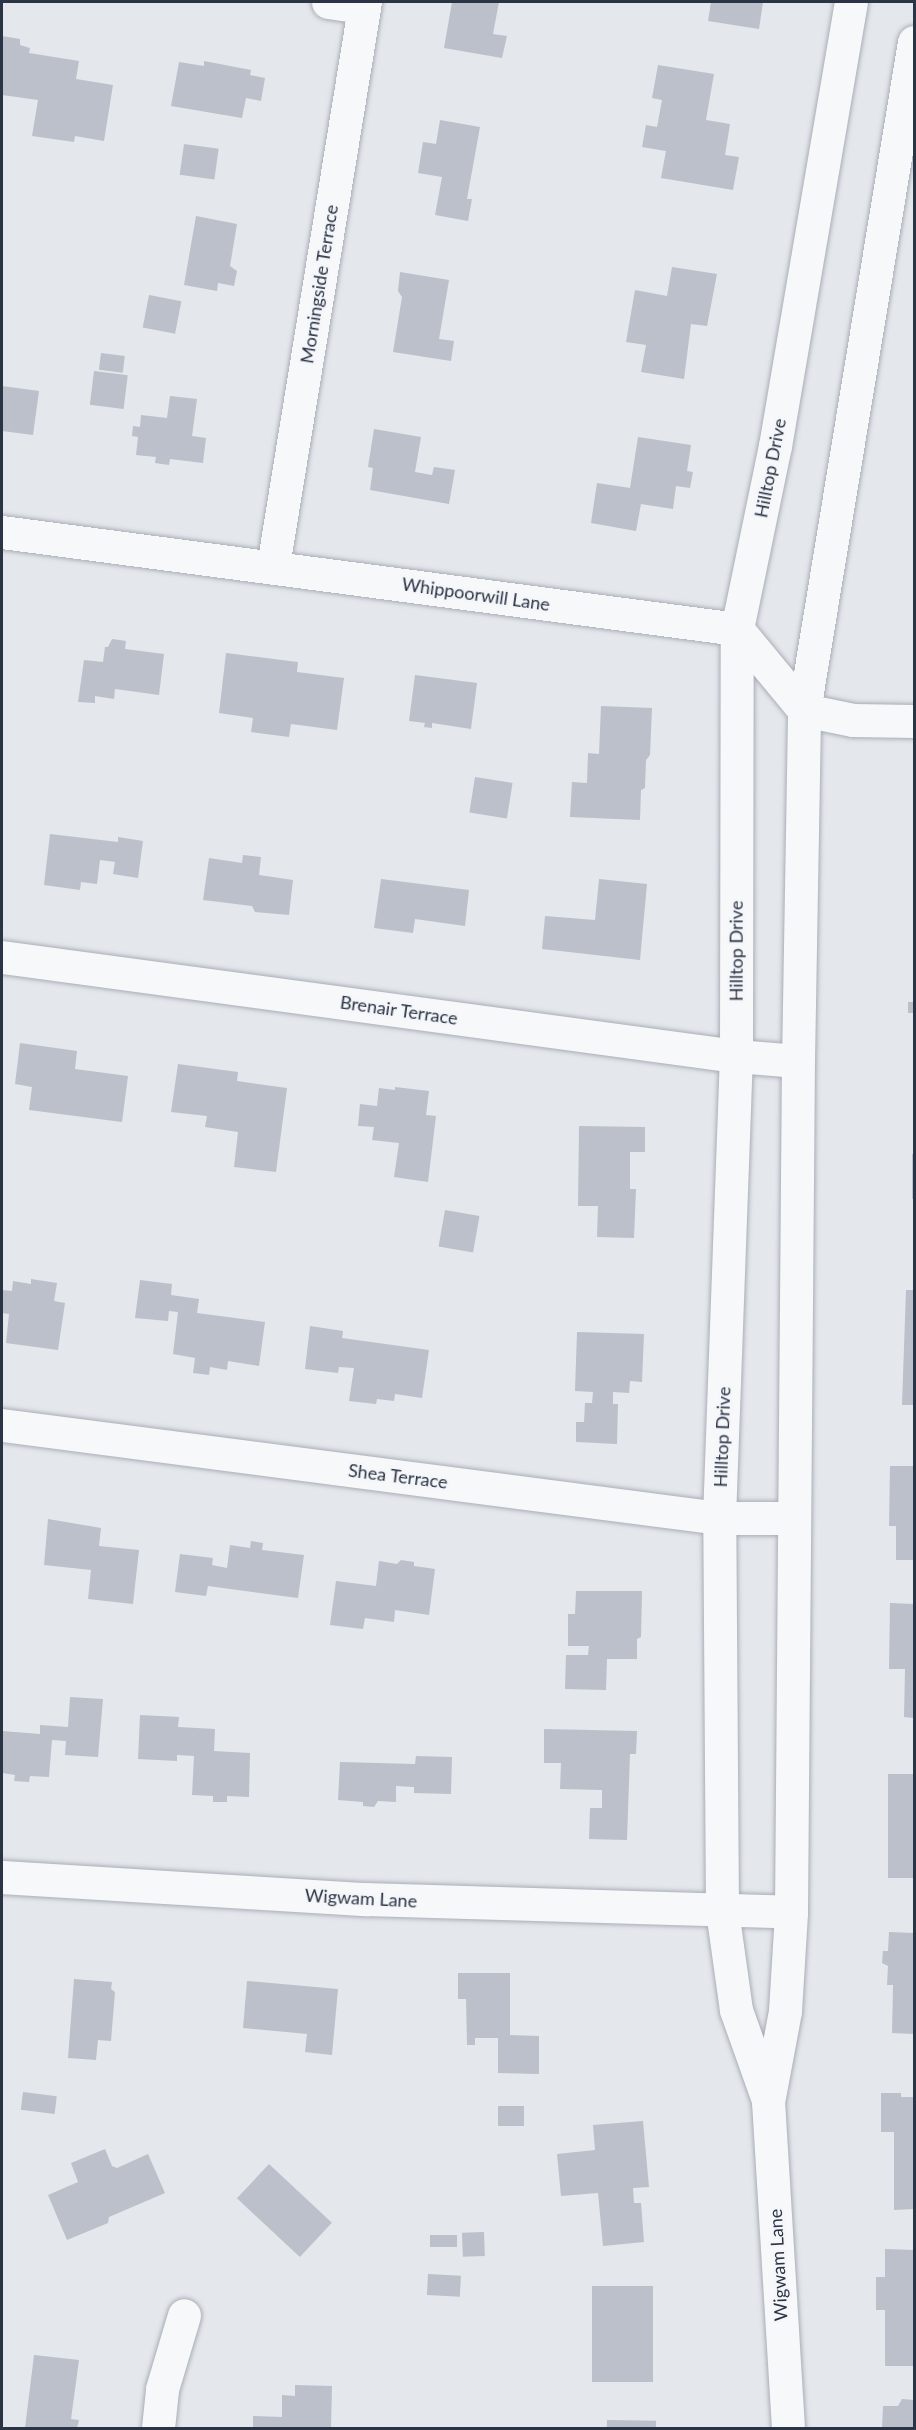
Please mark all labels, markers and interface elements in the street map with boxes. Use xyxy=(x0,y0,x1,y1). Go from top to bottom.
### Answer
street label: Morningside Terrace xyxy=(296,203,342,365)
street label: Hilltop Drive xyxy=(750,417,790,519)
street label: Whippoorwill Lane xyxy=(401,573,551,615)
street label: Hilltop Drive xyxy=(725,901,747,1001)
street label: Brenair Terrace xyxy=(338,991,460,1029)
street label: Hilltop Drive xyxy=(709,1386,735,1488)
street label: Shea Terrace xyxy=(347,1459,449,1493)
street label: Wigwam Lane xyxy=(304,1884,418,1912)
street label: Wigwam Lane xyxy=(764,2208,792,2322)

